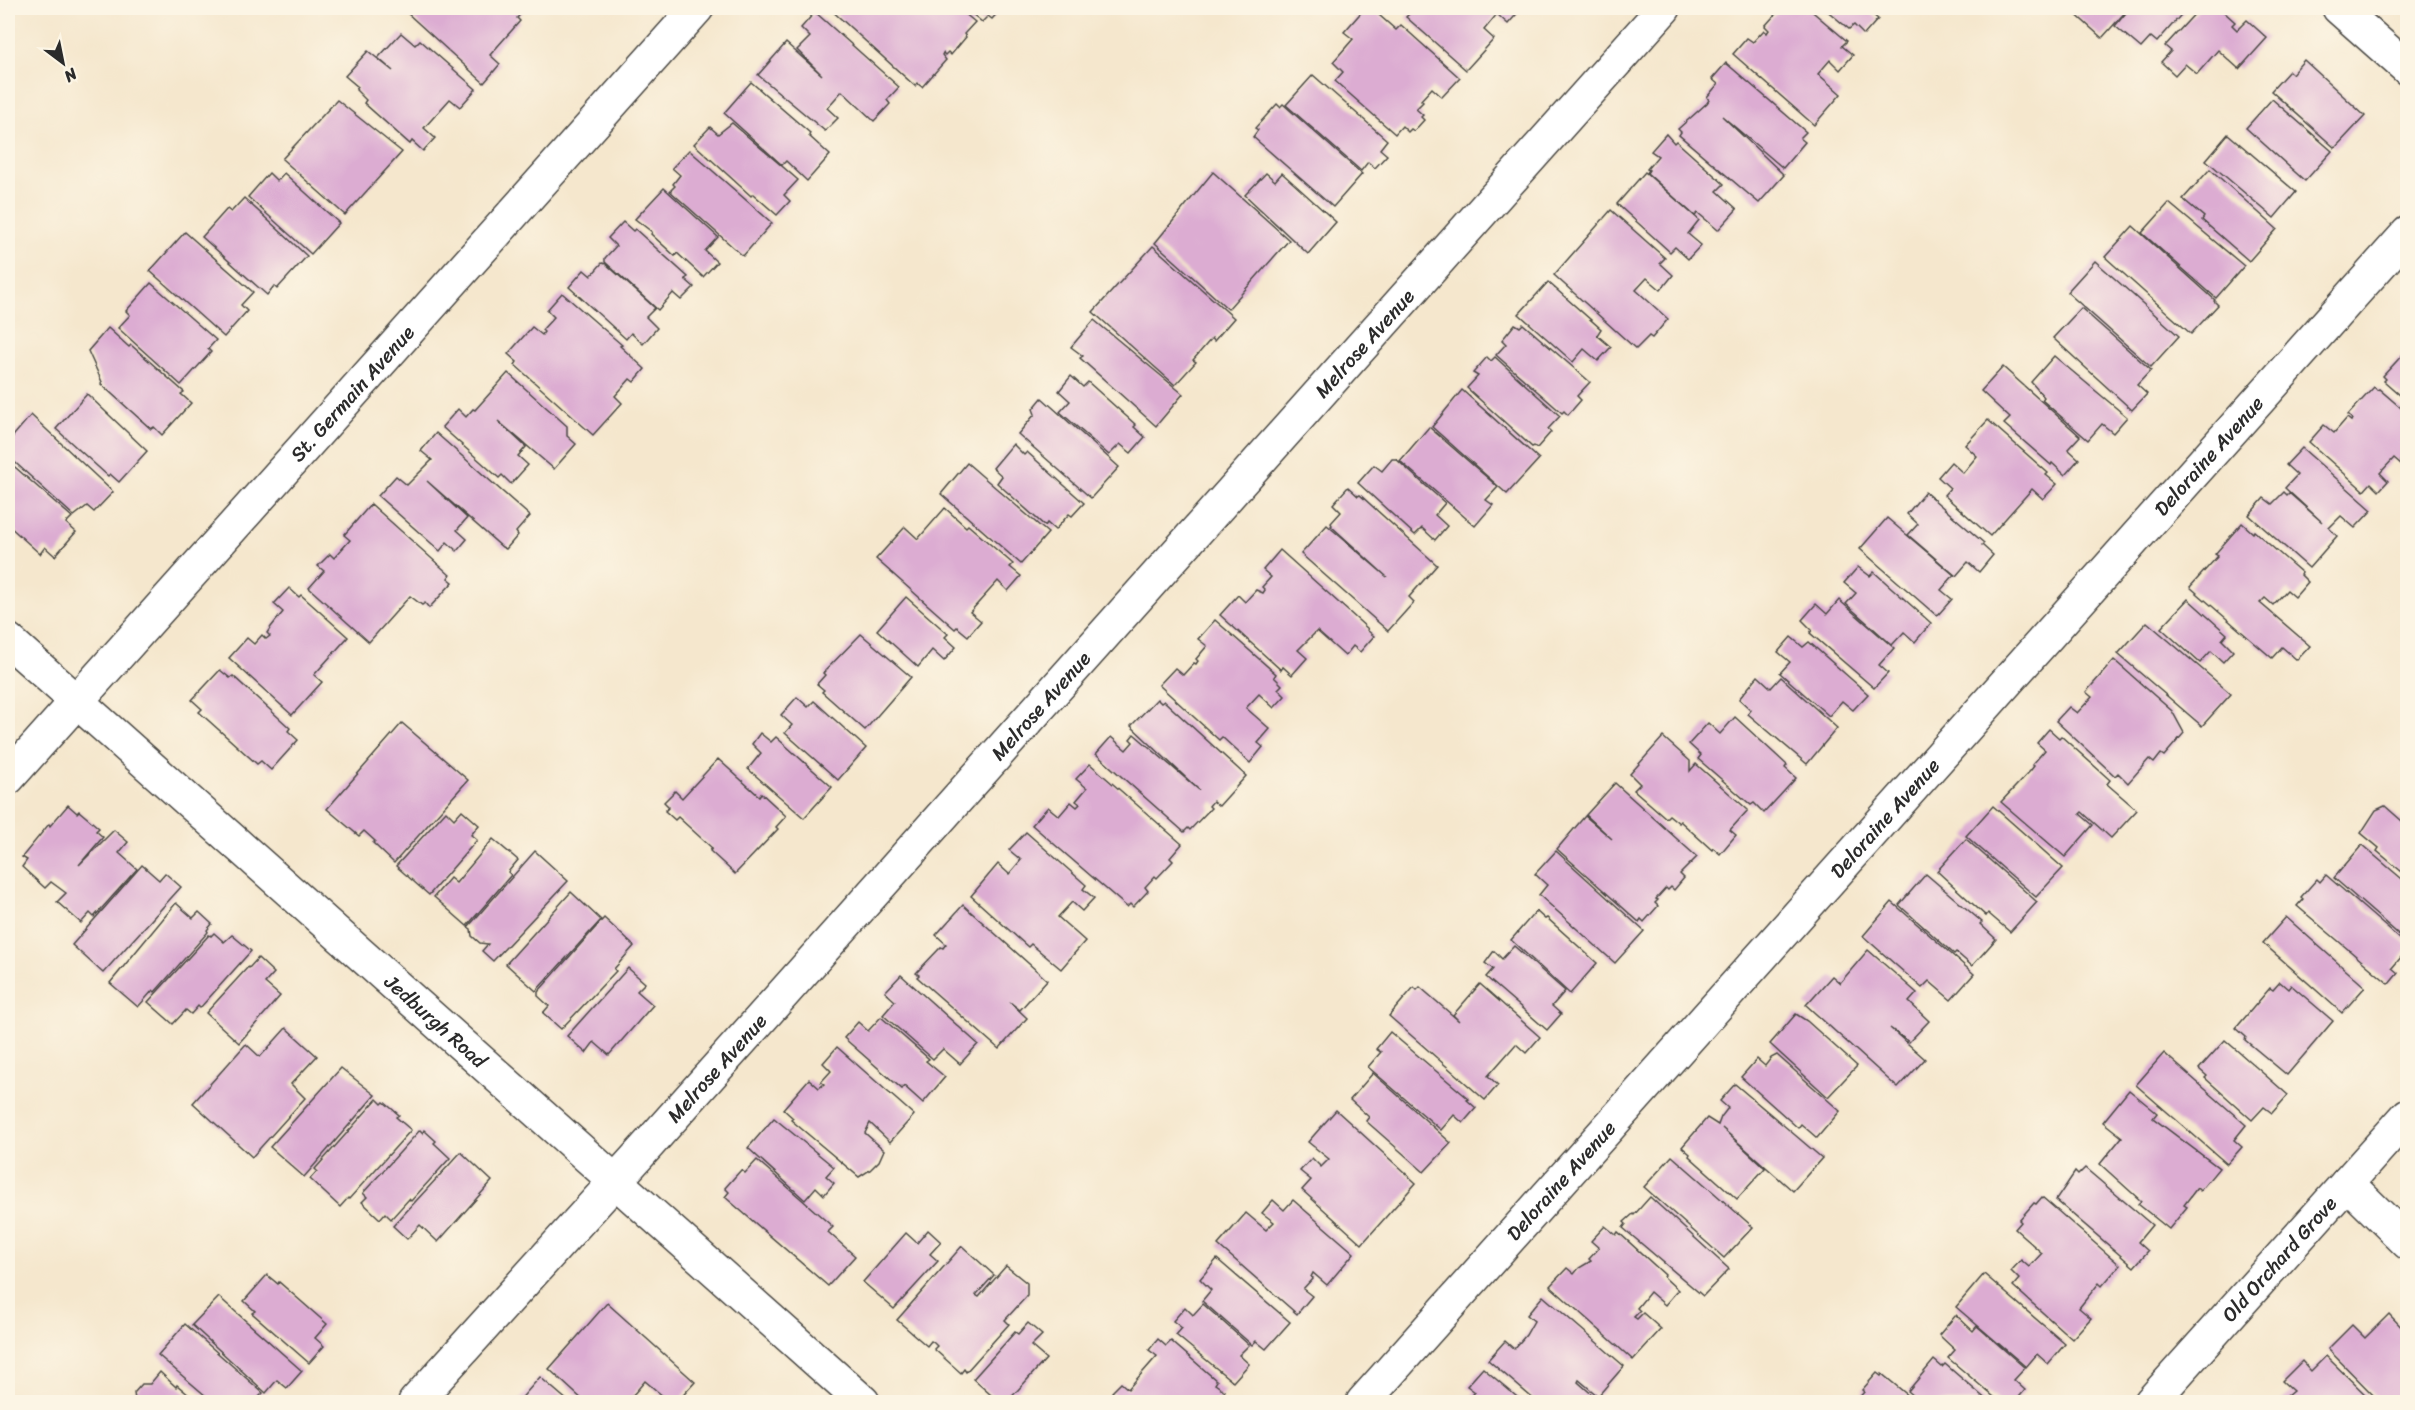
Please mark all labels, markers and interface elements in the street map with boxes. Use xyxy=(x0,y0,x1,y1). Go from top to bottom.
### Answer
north arrow xyxy=(33,33,93,93)
text: N xyxy=(58,60,84,91)
street label: Melrose Avenue xyxy=(1305,280,1423,406)
street label: St. Germain Avenue xyxy=(281,317,424,470)
street label: Deloraine Avenue xyxy=(2145,388,2272,524)
street label: Melrose Avenue xyxy=(982,642,1100,769)
street label: Deloraine Avenue xyxy=(1821,750,1949,887)
street label: Jedburgh Road xyxy=(375,965,496,1078)
street label: Melrose Avenue xyxy=(658,1005,776,1131)
street label: Deloraine Avenue xyxy=(1497,1112,1625,1249)
street label: Old Orchard Grove xyxy=(2213,1187,2346,1330)

